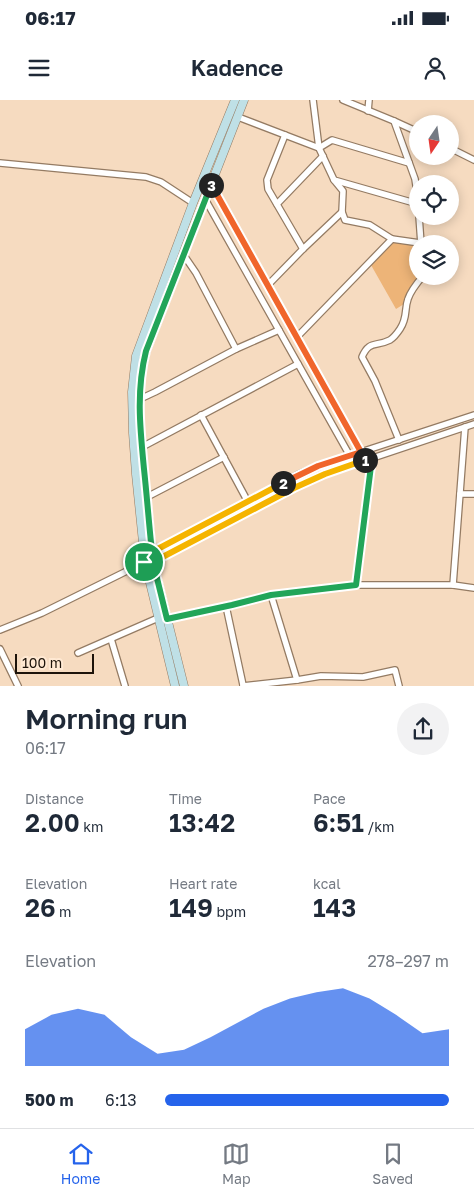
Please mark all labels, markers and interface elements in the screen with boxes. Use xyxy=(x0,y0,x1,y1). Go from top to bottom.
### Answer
text: 06:17 xyxy=(25,6,76,29)
icon: menu xyxy=(25,54,53,82)
text: Kadence xyxy=(191,54,283,81)
icon: person xyxy=(421,54,449,82)
north arrow xyxy=(409,115,459,165)
map controls xyxy=(409,115,459,285)
pin: 3 xyxy=(198,172,224,198)
button: locate xyxy=(409,175,459,225)
text: 3 xyxy=(207,177,216,194)
button: layers xyxy=(409,235,459,285)
pin: 1 xyxy=(352,448,378,472)
text: 1 xyxy=(362,452,369,469)
pin: 2 xyxy=(270,470,296,496)
text: 2 xyxy=(279,475,288,492)
pin xyxy=(123,541,165,583)
icon: arrive xyxy=(130,548,158,576)
scale bar xyxy=(15,650,94,674)
text: 100 m xyxy=(22,654,62,671)
text: Morning run xyxy=(25,702,188,735)
button: share xyxy=(397,703,449,755)
text: 06:17 xyxy=(25,738,66,758)
text: Distance xyxy=(25,790,84,807)
text: Time xyxy=(169,790,202,807)
text: Pace xyxy=(313,790,346,807)
text: 2.00 xyxy=(25,807,80,838)
text: 13:42 xyxy=(169,807,235,838)
text: 6:51 xyxy=(313,807,364,838)
text: km xyxy=(80,818,104,835)
text: /km xyxy=(364,818,394,835)
text: Elevation xyxy=(25,875,87,892)
text: Heart rate xyxy=(169,875,237,892)
text: kcal xyxy=(313,875,341,892)
text: 26 xyxy=(25,892,56,923)
text: 149 xyxy=(169,892,213,923)
text: 143 xyxy=(313,892,356,923)
text: m xyxy=(56,903,71,920)
text: bpm xyxy=(213,903,246,920)
text: Elevation xyxy=(25,951,96,971)
text: 278–297 m xyxy=(367,951,449,971)
text: 500 m xyxy=(25,1090,74,1110)
text: 6:13 xyxy=(105,1090,137,1110)
tab: Home xyxy=(61,1140,100,1187)
tab: Map xyxy=(222,1140,251,1187)
tab: Saved xyxy=(372,1140,413,1187)

